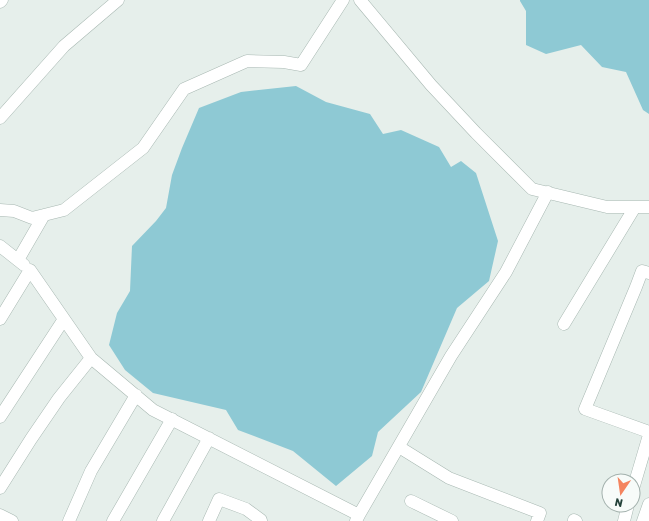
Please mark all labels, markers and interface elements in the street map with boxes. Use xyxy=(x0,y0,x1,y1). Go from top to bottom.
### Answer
north arrow xyxy=(601,473,641,513)
text: N xyxy=(613,495,624,509)

